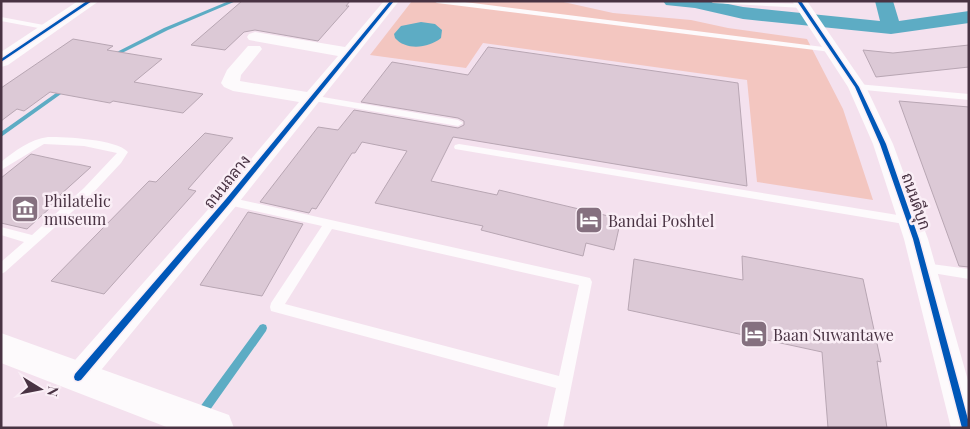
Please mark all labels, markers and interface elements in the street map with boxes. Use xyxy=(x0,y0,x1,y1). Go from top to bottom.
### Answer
street label: ถนนถลาง xyxy=(198,150,254,212)
street label: ถนนดีบุก xyxy=(896,170,936,233)
place label: Philatelic museum xyxy=(44,190,111,229)
museum icon: Philatelic museum xyxy=(10,194,40,224)
hotel icon: Bandai Poshtel xyxy=(574,205,604,235)
place label: Bandai Poshtel xyxy=(608,210,715,231)
hotel icon: Baan Suwantawe xyxy=(739,319,769,349)
place label: Baan Suwantawe xyxy=(773,324,894,345)
north arrow xyxy=(15,364,65,414)
text: N xyxy=(43,385,64,398)

